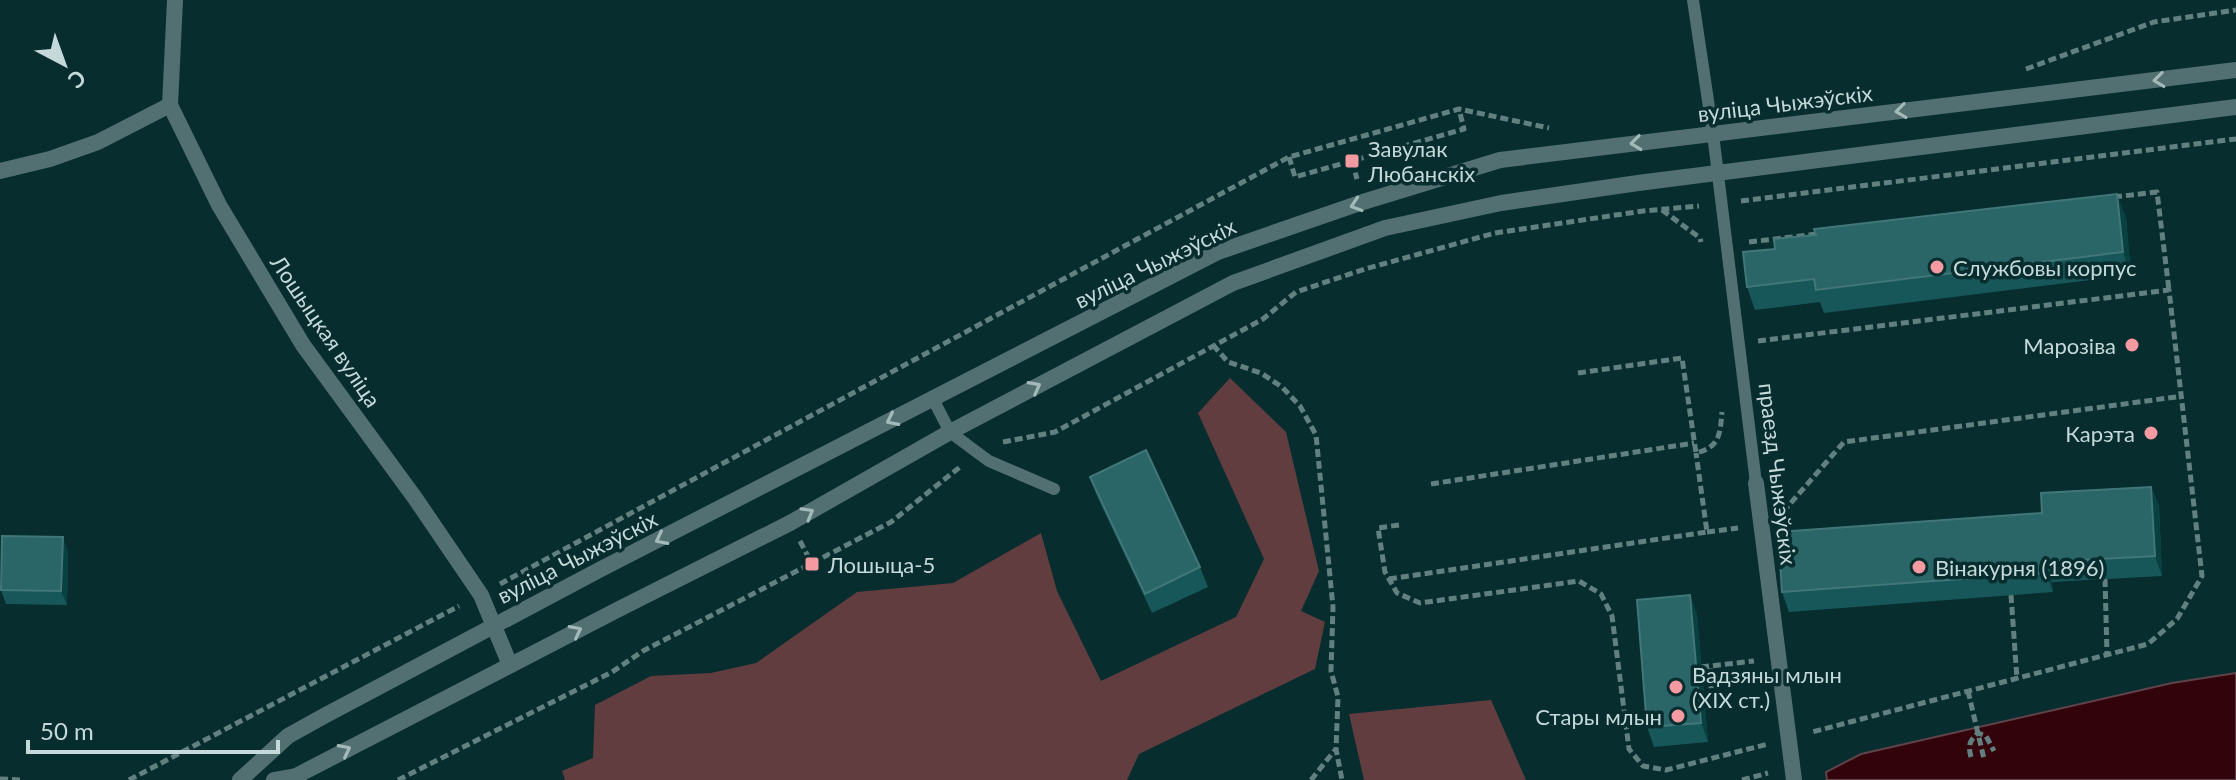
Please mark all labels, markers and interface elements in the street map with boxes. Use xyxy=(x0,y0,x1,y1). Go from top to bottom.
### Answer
north arrow xyxy=(24,24,104,104)
text: С xyxy=(63,65,92,95)
one-way arrow xyxy=(2152,71,2165,88)
street label: вуліца Чыжэўскіх xyxy=(1696,79,1874,127)
one-way arrow xyxy=(1894,103,1907,120)
one-way arrow xyxy=(1629,134,1643,151)
place label: Завулак Любанскіх xyxy=(1367,135,1475,187)
marker: Завулак Любанскіх xyxy=(1343,152,1361,170)
one-way arrow xyxy=(1349,195,1363,211)
street label: вуліца Чыжэўскіх xyxy=(1070,212,1240,314)
street label: Лошыцкая вуліца xyxy=(265,249,387,412)
place label: Службовы корпус xyxy=(1953,254,2137,281)
marker: Службовы корпус xyxy=(1928,258,1946,276)
place label: Марозіва xyxy=(2023,332,2116,359)
marker: Марозіва xyxy=(2123,336,2141,354)
street label: праезд Чыжэўскіх xyxy=(1753,381,1803,567)
one-way arrow xyxy=(1027,382,1042,397)
one-way arrow xyxy=(886,410,901,425)
place label: Карэта xyxy=(2065,420,2135,447)
marker: Карэта xyxy=(2142,424,2160,442)
street label: вуліца Чыжэўскіх xyxy=(492,505,662,609)
one-way arrow xyxy=(799,507,814,523)
one-way arrow xyxy=(654,529,669,544)
place label: Лошыца-5 xyxy=(827,551,935,578)
place label: Вінакурня (1896) xyxy=(1935,554,2104,581)
marker: Лошыца-5 xyxy=(803,555,821,573)
marker: Вінакурня (1896) xyxy=(1910,558,1928,576)
one-way arrow xyxy=(568,625,583,640)
place label: Вадзяны млын (XIX ст.) xyxy=(1692,661,1842,713)
marker: Вадзяны млын (XIX ст.) xyxy=(1667,678,1685,696)
place label: Стары млын xyxy=(1535,703,1662,730)
scale bar xyxy=(28,704,278,754)
marker: Стары млын xyxy=(1669,707,1687,725)
text: 50 m xyxy=(40,716,94,745)
one-way arrow xyxy=(337,745,352,760)

